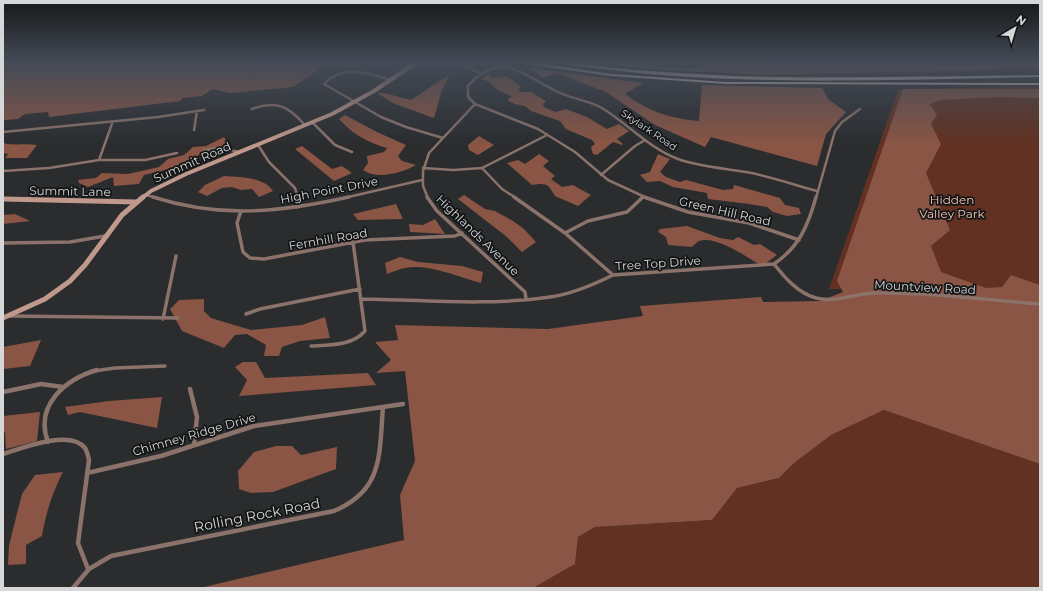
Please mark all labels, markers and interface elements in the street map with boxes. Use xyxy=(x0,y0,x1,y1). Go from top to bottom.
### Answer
north arrow xyxy=(995,8,1035,48)
text: N xyxy=(1013,12,1029,28)
street label: Skylark Road xyxy=(619,107,679,153)
street label: Summit Road xyxy=(151,138,233,186)
street label: High Point Drive xyxy=(279,173,379,207)
street label: Summit Lane xyxy=(29,183,111,199)
street label: Highlands Avenue xyxy=(433,191,523,279)
park label: Hidden Valley Park xyxy=(919,192,986,221)
street label: Green Hill Road xyxy=(678,193,772,229)
street label: Fernhill Road xyxy=(287,225,369,253)
street label: Tree Top Drive xyxy=(615,253,701,273)
street label: Mountview Road xyxy=(874,277,976,297)
street label: Chimney Ridge Drive xyxy=(131,409,257,459)
street label: Rolling Rock Road xyxy=(192,494,322,536)

